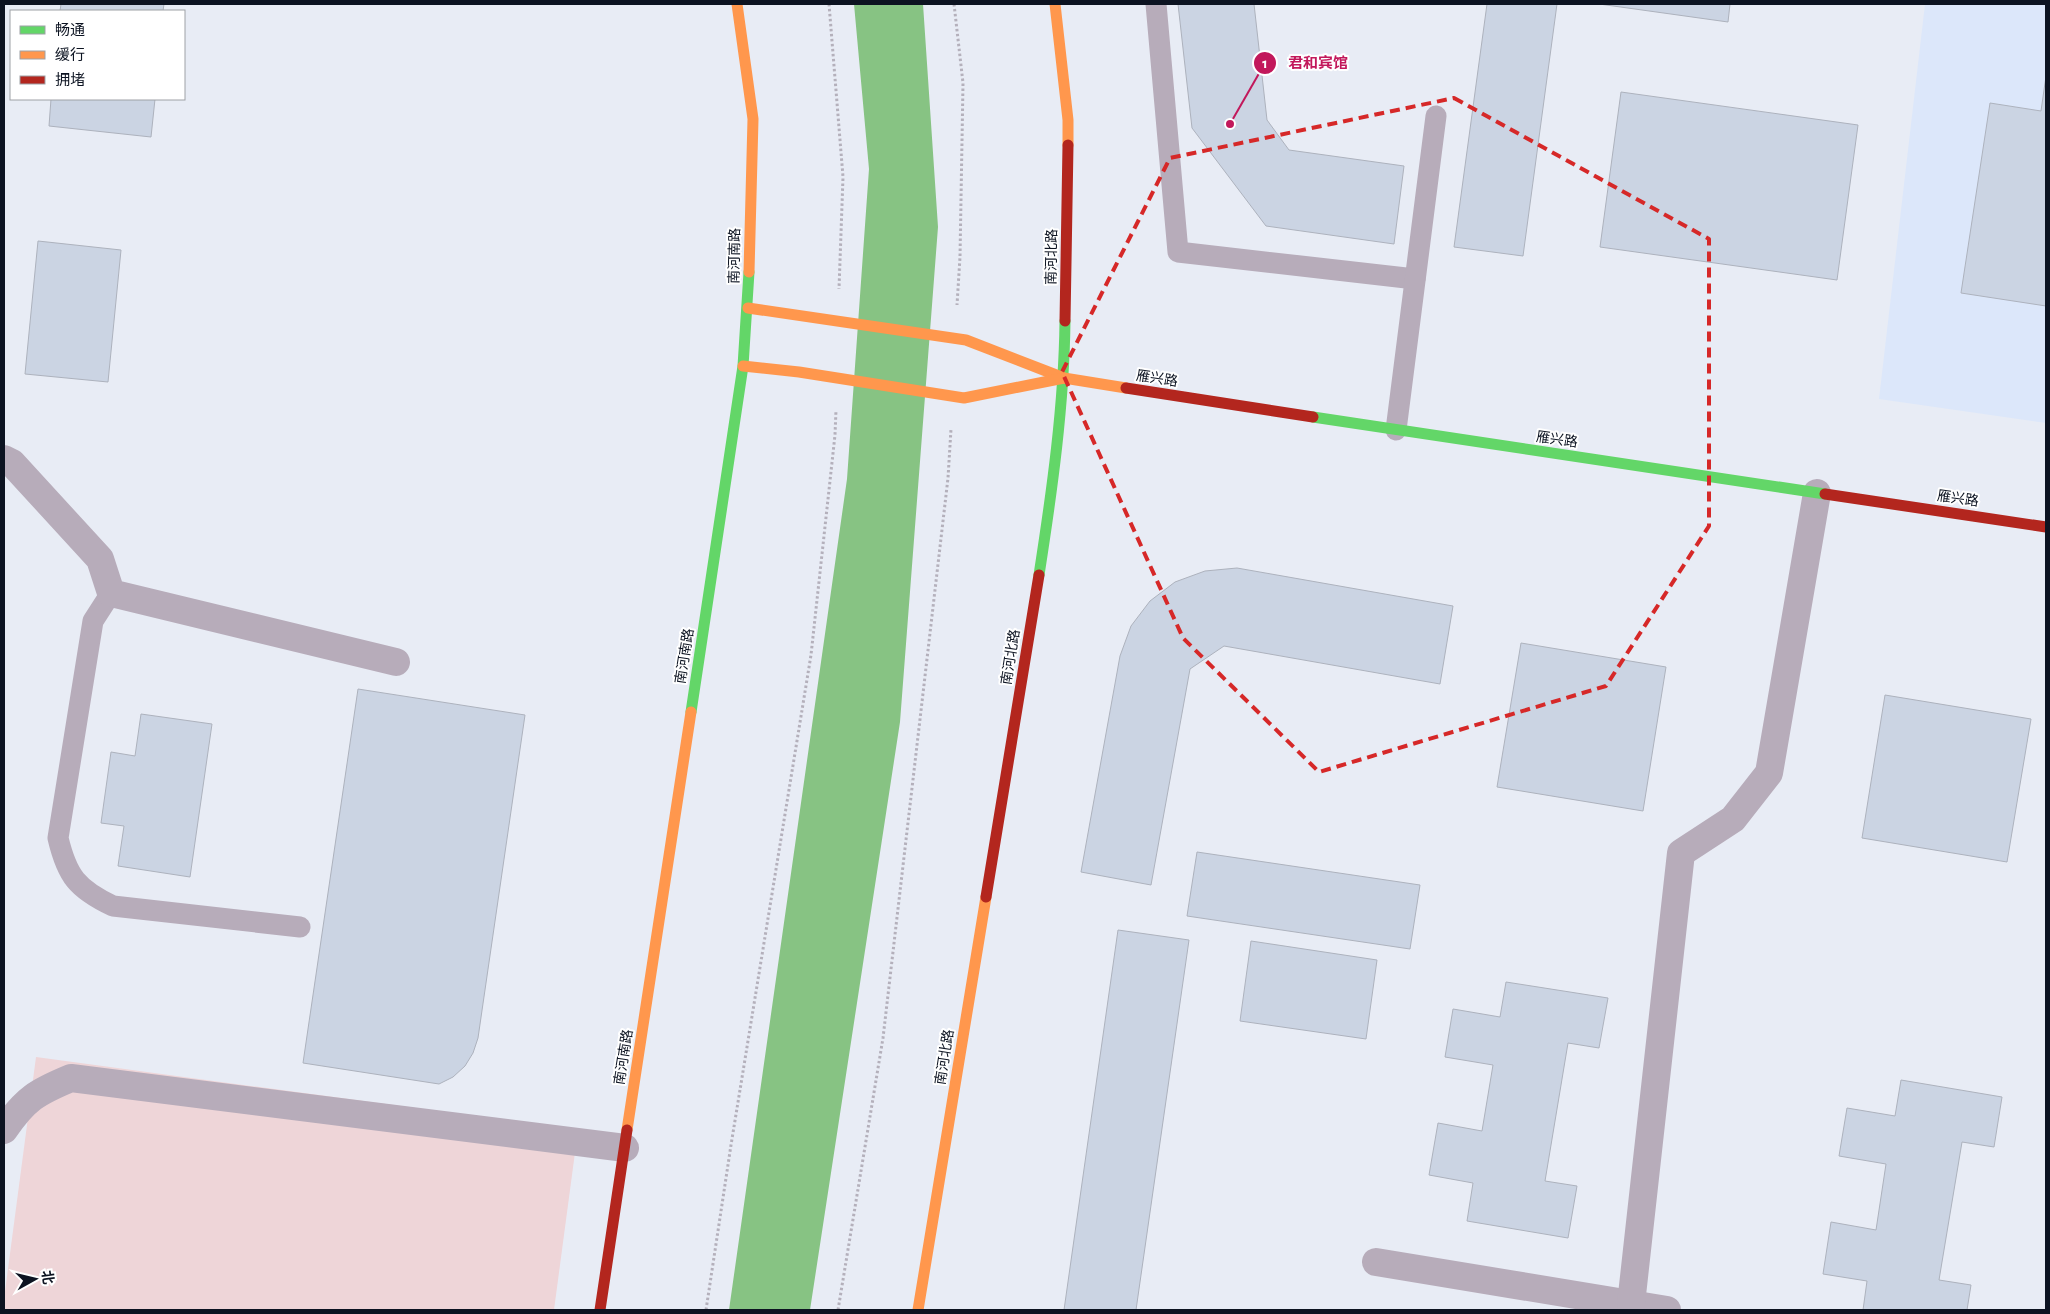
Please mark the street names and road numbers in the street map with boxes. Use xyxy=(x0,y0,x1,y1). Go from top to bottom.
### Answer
street label: 南河南路 xyxy=(727,228,742,284)
street label: 南河北路 xyxy=(1043,229,1059,285)
street label: 雁兴路 xyxy=(1135,368,1179,389)
street label: 雁兴路 xyxy=(1535,429,1579,450)
street label: 雁兴路 xyxy=(1936,488,1980,509)
street label: 南河南路 xyxy=(673,627,696,685)
street label: 南河北路 xyxy=(998,628,1022,686)
street label: 南河南路 xyxy=(612,1028,635,1086)
street label: 南河北路 xyxy=(932,1028,956,1086)

